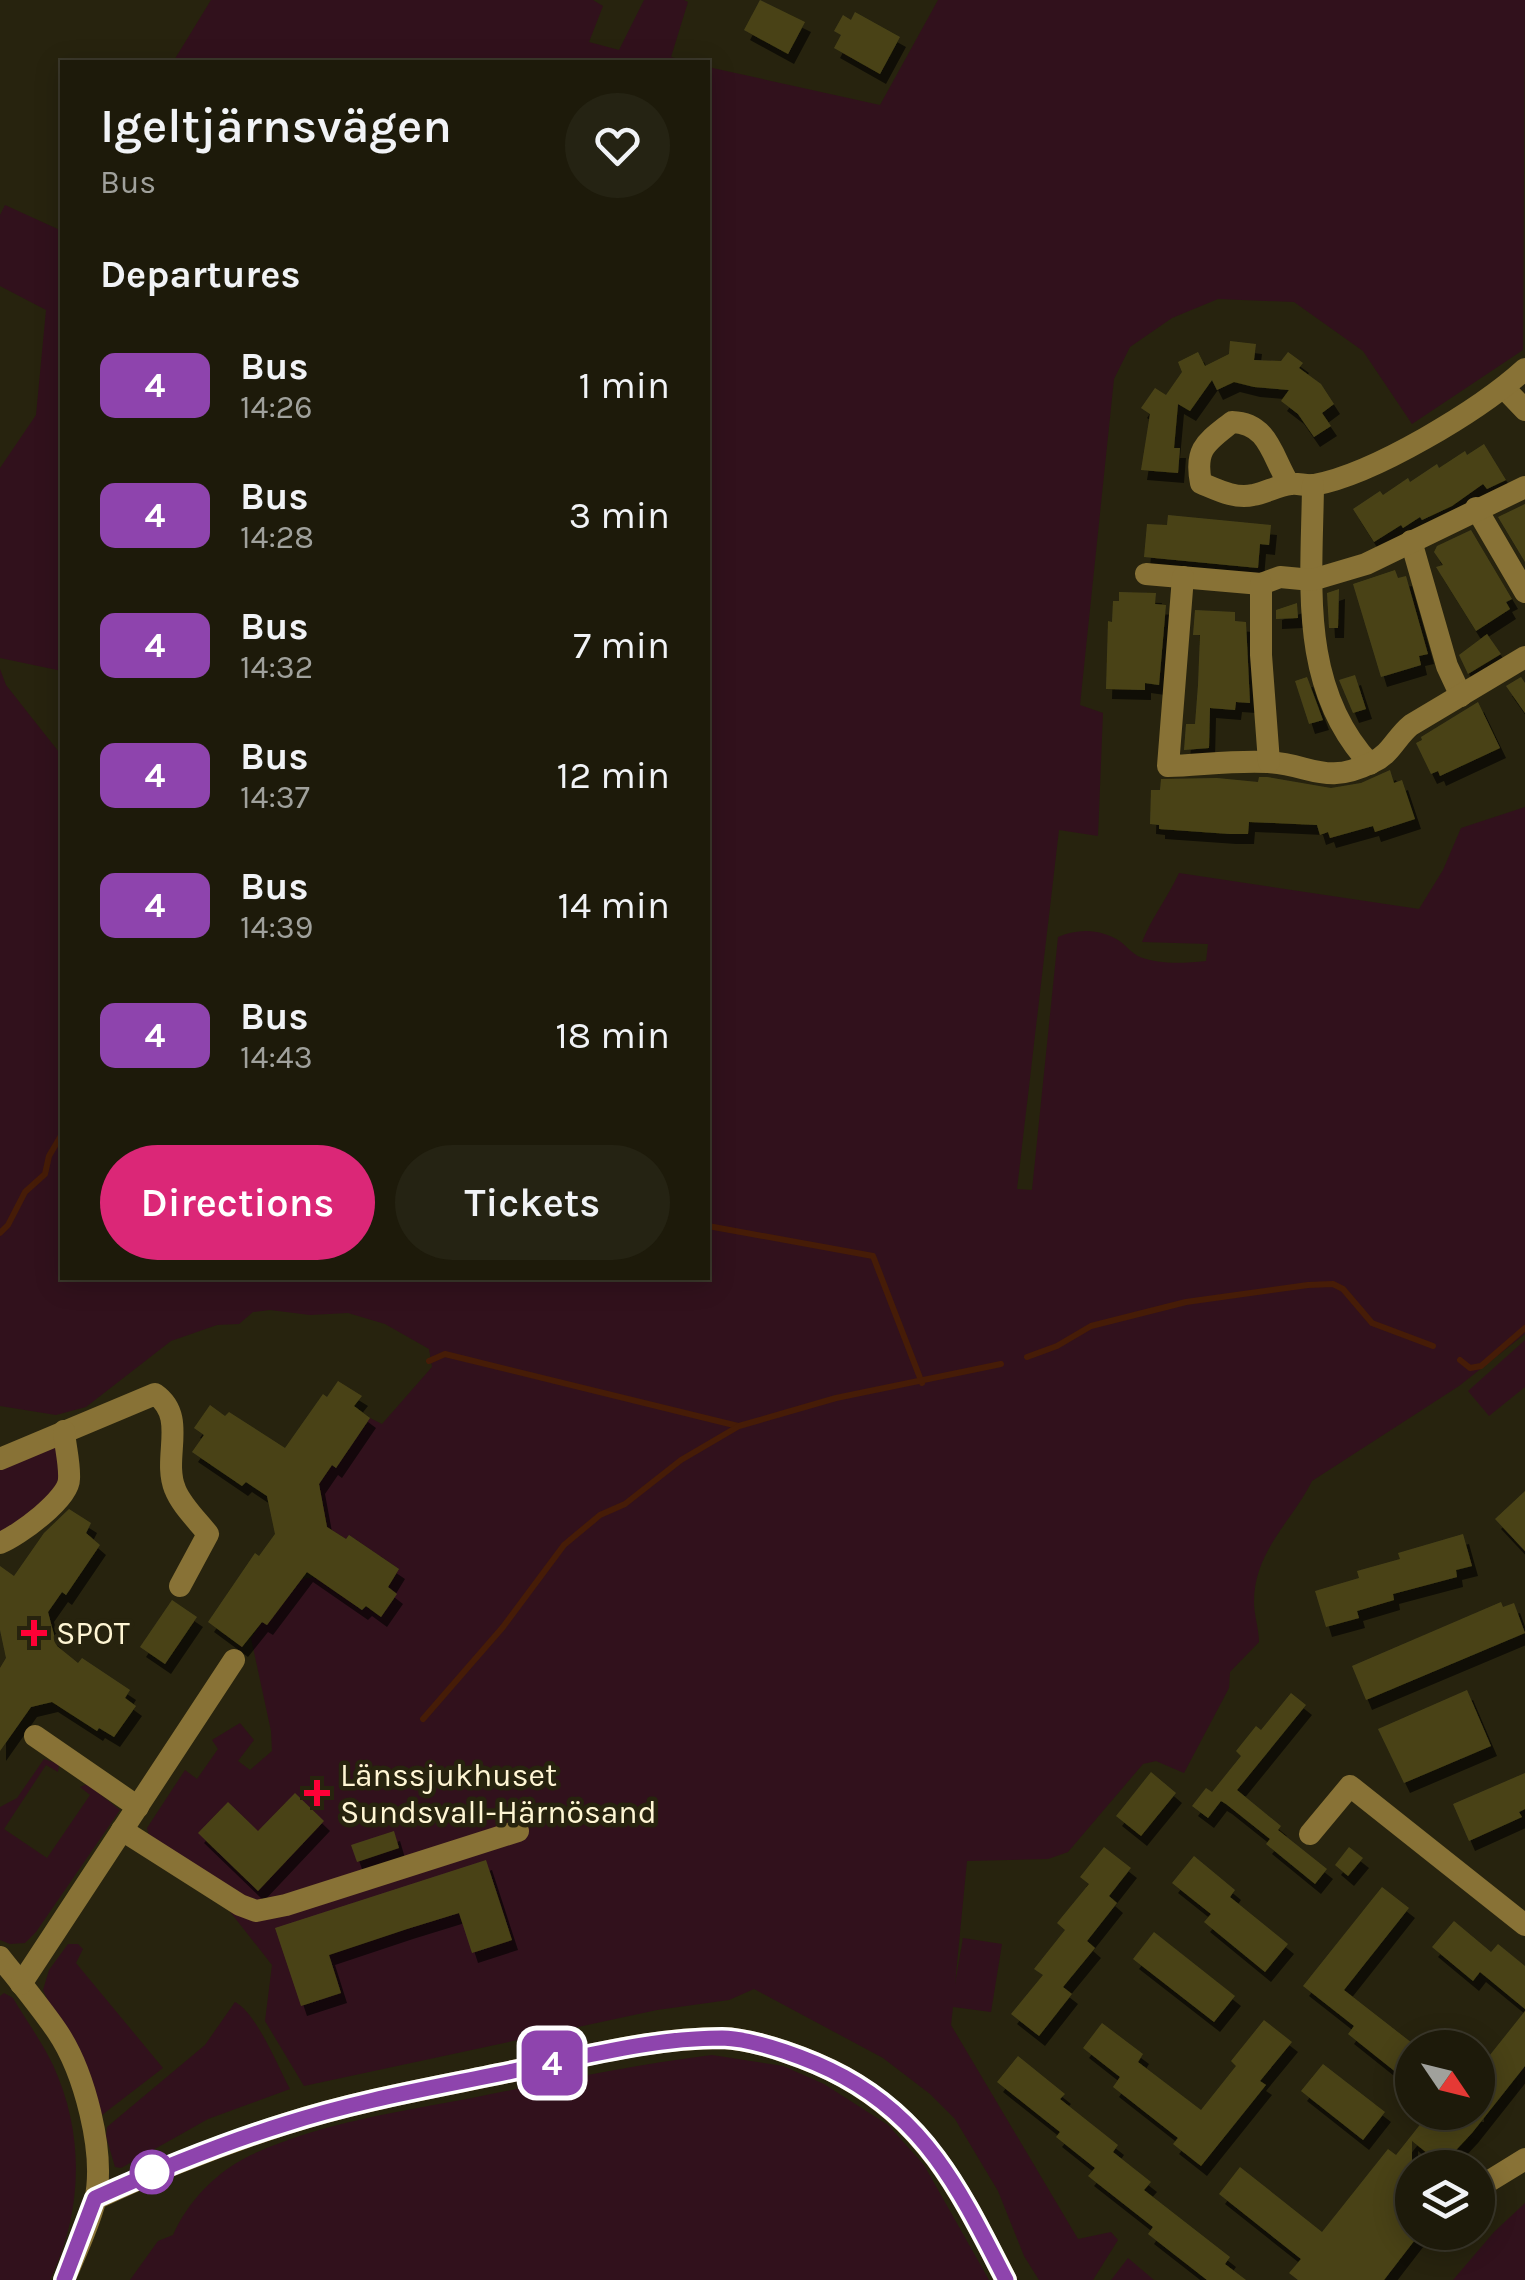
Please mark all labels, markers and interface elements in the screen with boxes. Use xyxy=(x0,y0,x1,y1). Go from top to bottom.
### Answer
button: heart xyxy=(565,93,670,198)
text: Igeltjärnsvägen xyxy=(100,98,452,154)
text: Bus xyxy=(100,164,156,201)
text: Departures xyxy=(100,252,300,297)
text: Bus xyxy=(240,344,309,389)
text: 1 min xyxy=(579,363,670,408)
text: 4 xyxy=(145,365,165,406)
text: 14:26 xyxy=(240,389,313,426)
text: Bus xyxy=(240,474,309,519)
text: 3 min xyxy=(569,493,670,538)
text: 4 xyxy=(145,495,165,536)
text: 14:28 xyxy=(240,519,314,556)
text: Bus xyxy=(240,604,309,649)
text: 7 min xyxy=(573,623,670,668)
text: 4 xyxy=(145,625,165,666)
text: 14:32 xyxy=(240,649,313,686)
text: Bus xyxy=(240,734,309,779)
text: 12 min xyxy=(557,753,670,798)
text: 4 xyxy=(145,755,165,796)
text: 14:37 xyxy=(240,779,310,816)
text: Bus xyxy=(240,864,309,909)
text: 14 min xyxy=(557,883,670,928)
text: 4 xyxy=(145,885,165,926)
text: 14:39 xyxy=(240,909,313,946)
text: Bus xyxy=(240,994,309,1039)
text: 18 min xyxy=(555,1013,670,1058)
text: 4 xyxy=(145,1015,165,1056)
text: 14:43 xyxy=(240,1039,313,1076)
button: Directions xyxy=(100,1145,375,1260)
button: Tickets xyxy=(395,1145,670,1260)
place label: SPOT xyxy=(56,1615,130,1652)
marker: SPOT xyxy=(21,1620,47,1646)
place label: Länssjukhuset Sundsvall-Härnösand xyxy=(340,1757,657,1831)
marker: Länssjukhuset Sundsvall-Härnösand xyxy=(304,1780,330,1806)
line badge: 4 xyxy=(520,2030,584,2096)
north arrow xyxy=(1395,2030,1495,2130)
map controls xyxy=(1395,2030,1495,2250)
text: 4 xyxy=(542,2043,562,2084)
button: layers xyxy=(1395,2150,1495,2250)
unlabelled marker xyxy=(131,2151,173,2193)

